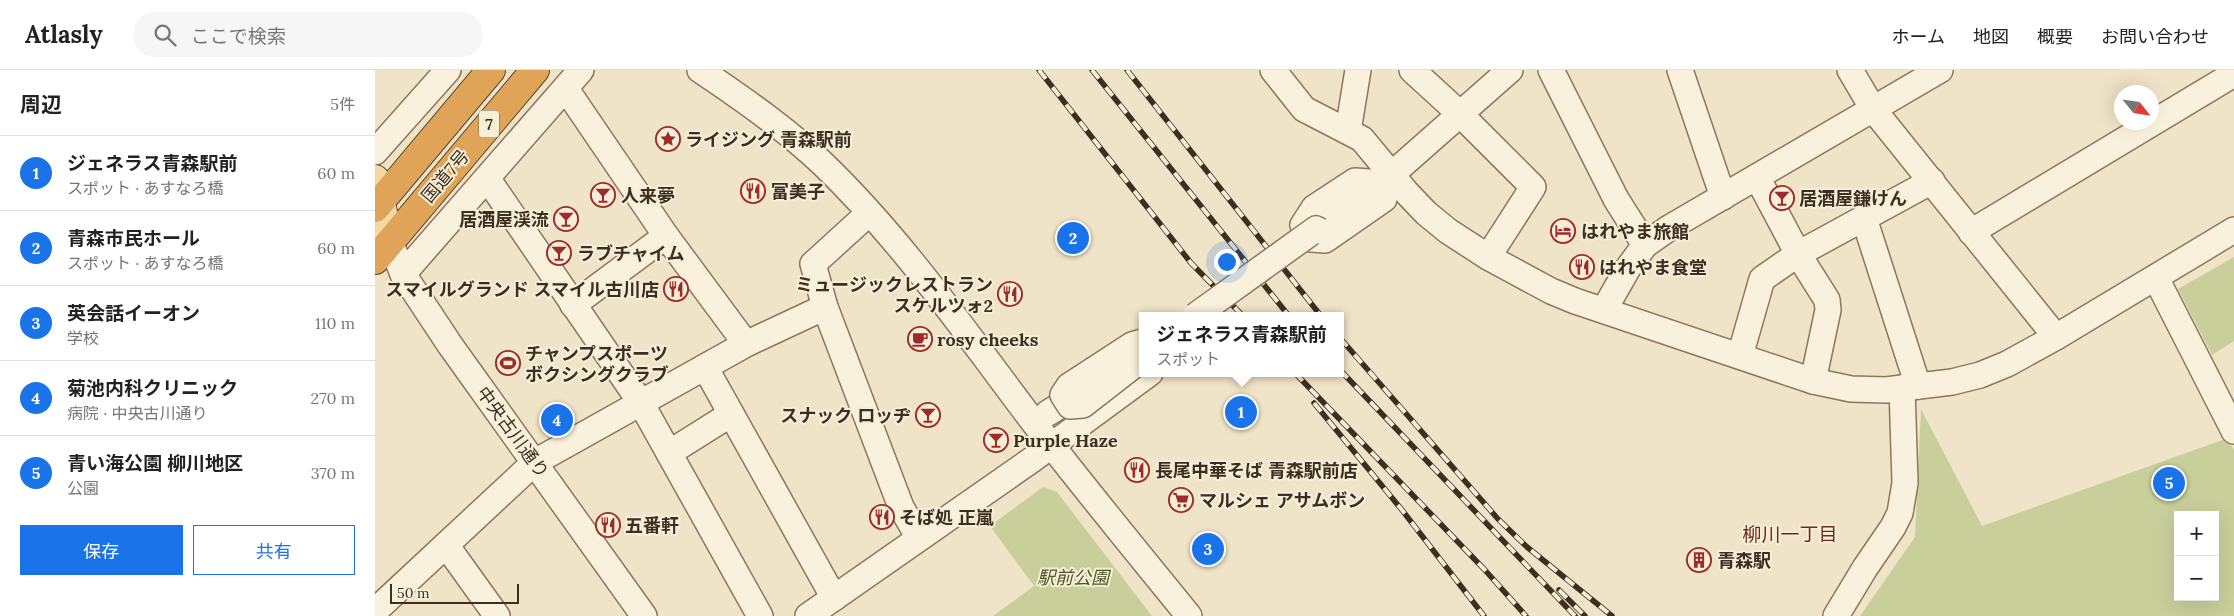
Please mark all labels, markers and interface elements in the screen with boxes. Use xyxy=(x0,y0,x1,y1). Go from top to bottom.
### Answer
search box xyxy=(133,12,483,57)
text: Atlasly xyxy=(25,19,103,50)
icon: search xyxy=(151,21,179,49)
text: ここで検索 xyxy=(191,24,286,48)
text: ホーム xyxy=(1892,25,1945,48)
text: 地図 xyxy=(1973,25,2009,48)
text: 概要 xyxy=(2037,25,2073,48)
text: お問い合わせ xyxy=(2101,25,2209,48)
north arrow xyxy=(2114,85,2159,130)
text: 周辺 xyxy=(20,91,62,118)
text: 5件 xyxy=(330,94,355,114)
road number: 7 xyxy=(479,111,499,138)
place icon: ライジング 青森駅前 xyxy=(655,126,681,152)
place label: ライジング 青森駅前 xyxy=(685,128,852,151)
street label: 国道7号 xyxy=(416,145,474,207)
text: ジェネラス青森駅前 xyxy=(67,151,238,175)
text: 1 xyxy=(33,163,39,183)
text: 60 m xyxy=(317,163,355,183)
text: スポット · あすなろ橋 xyxy=(67,178,223,198)
restaurant icon: 富美子 xyxy=(740,178,766,204)
place label: 富美子 xyxy=(771,180,825,203)
bar icon: 人来夢 xyxy=(590,182,616,208)
place label: 人来夢 xyxy=(621,184,675,207)
bar icon: 居酒屋鎌けん xyxy=(1769,185,1795,211)
place label: 居酒屋鎌けん xyxy=(1799,187,1907,210)
bar icon: 居酒屋渓流 xyxy=(553,206,579,232)
place label: 居酒屋渓流 xyxy=(459,208,549,231)
hotel icon: はれやま旅館 xyxy=(1550,218,1576,244)
pin: 2 xyxy=(1057,219,1089,257)
place label: はれやま旅館 xyxy=(1581,220,1689,243)
text: 青森市民ホール xyxy=(67,226,200,250)
text: 2 xyxy=(32,238,40,258)
text: 60 m xyxy=(317,238,355,258)
bar icon: ラブチャイム xyxy=(546,240,572,266)
place label: ラブチャイム xyxy=(577,242,684,265)
your location xyxy=(1214,249,1240,275)
text: スポット · あすなろ橋 xyxy=(67,253,223,273)
restaurant icon: はれやま食堂 xyxy=(1569,254,1595,280)
place label: はれやま食堂 xyxy=(1599,256,1707,279)
place label: ミュージックレストラン スケルツォ2 xyxy=(795,273,993,317)
restaurant icon: スマイルグランド スマイル古川店 xyxy=(663,276,689,302)
place label: スマイルグランド スマイル古川店 xyxy=(385,278,659,301)
restaurant icon: ミュージックレストラン スケルツォ2 xyxy=(997,281,1023,307)
text: 英会話イーオン xyxy=(67,301,200,325)
popup xyxy=(1139,312,1344,377)
text: 3 xyxy=(32,313,40,333)
text: 110 m xyxy=(315,313,355,333)
text: ジェネラス青森駅前 xyxy=(1156,322,1327,346)
cafe icon: rosy cheeks xyxy=(907,326,933,352)
text: 学校 xyxy=(67,328,99,348)
place label: rosy cheeks xyxy=(937,328,1039,351)
place label: チャンプスポーツ ボクシングクラブ xyxy=(525,342,669,386)
text: スポット xyxy=(1156,349,1220,369)
sports icon: チャンプスポーツ ボクシングクラブ xyxy=(495,350,521,376)
text: 菊池内科クリニック xyxy=(67,376,238,400)
street label: 中央古川通り xyxy=(472,382,554,482)
text: 4 xyxy=(32,388,40,408)
text: 270 m xyxy=(311,388,355,408)
pin: 1 xyxy=(1225,393,1257,431)
pin: 4 xyxy=(541,401,573,439)
bar icon: スナック ロッヂ xyxy=(915,402,941,428)
text: 病院 · 中央古川通り xyxy=(67,403,207,423)
place label: スナック ロッヂ xyxy=(780,404,911,427)
bar icon: Purple Haze xyxy=(983,427,1009,453)
place label: Purple Haze xyxy=(1013,429,1118,452)
text: 青い海公園 柳川地区 xyxy=(67,451,243,475)
restaurant icon: 長尾中華そば 青森駅前店 xyxy=(1124,457,1150,483)
place label: 長尾中華そば 青森駅前店 xyxy=(1155,459,1358,482)
text: 5 xyxy=(32,463,40,483)
text: 370 m xyxy=(311,463,355,483)
pin: 5 xyxy=(2153,464,2185,502)
text: 公園 xyxy=(67,478,99,498)
supermarket icon: マルシェ アサムボン xyxy=(1168,487,1194,513)
place label: マルシェ アサムボン xyxy=(1199,489,1365,512)
restaurant icon: そば処 正嵐 xyxy=(869,504,895,530)
place label: そば処 正嵐 xyxy=(899,506,994,529)
map controls xyxy=(2174,511,2219,601)
button: + xyxy=(2174,511,2219,556)
restaurant icon: 五番軒 xyxy=(595,512,621,538)
place label: 五番軒 xyxy=(625,514,679,537)
district label: 柳川一丁目 xyxy=(1742,522,1838,546)
button: 保存 xyxy=(20,525,183,575)
button: 共有 xyxy=(193,525,355,575)
pin: 3 xyxy=(1192,530,1224,568)
building icon: 青森駅 xyxy=(1686,547,1712,573)
place label: 青森駅 xyxy=(1717,549,1771,572)
button: − xyxy=(2174,556,2219,601)
park label: 駅前公園 xyxy=(1037,566,1112,589)
scale bar xyxy=(390,581,519,604)
text: 50 m xyxy=(397,584,430,602)

